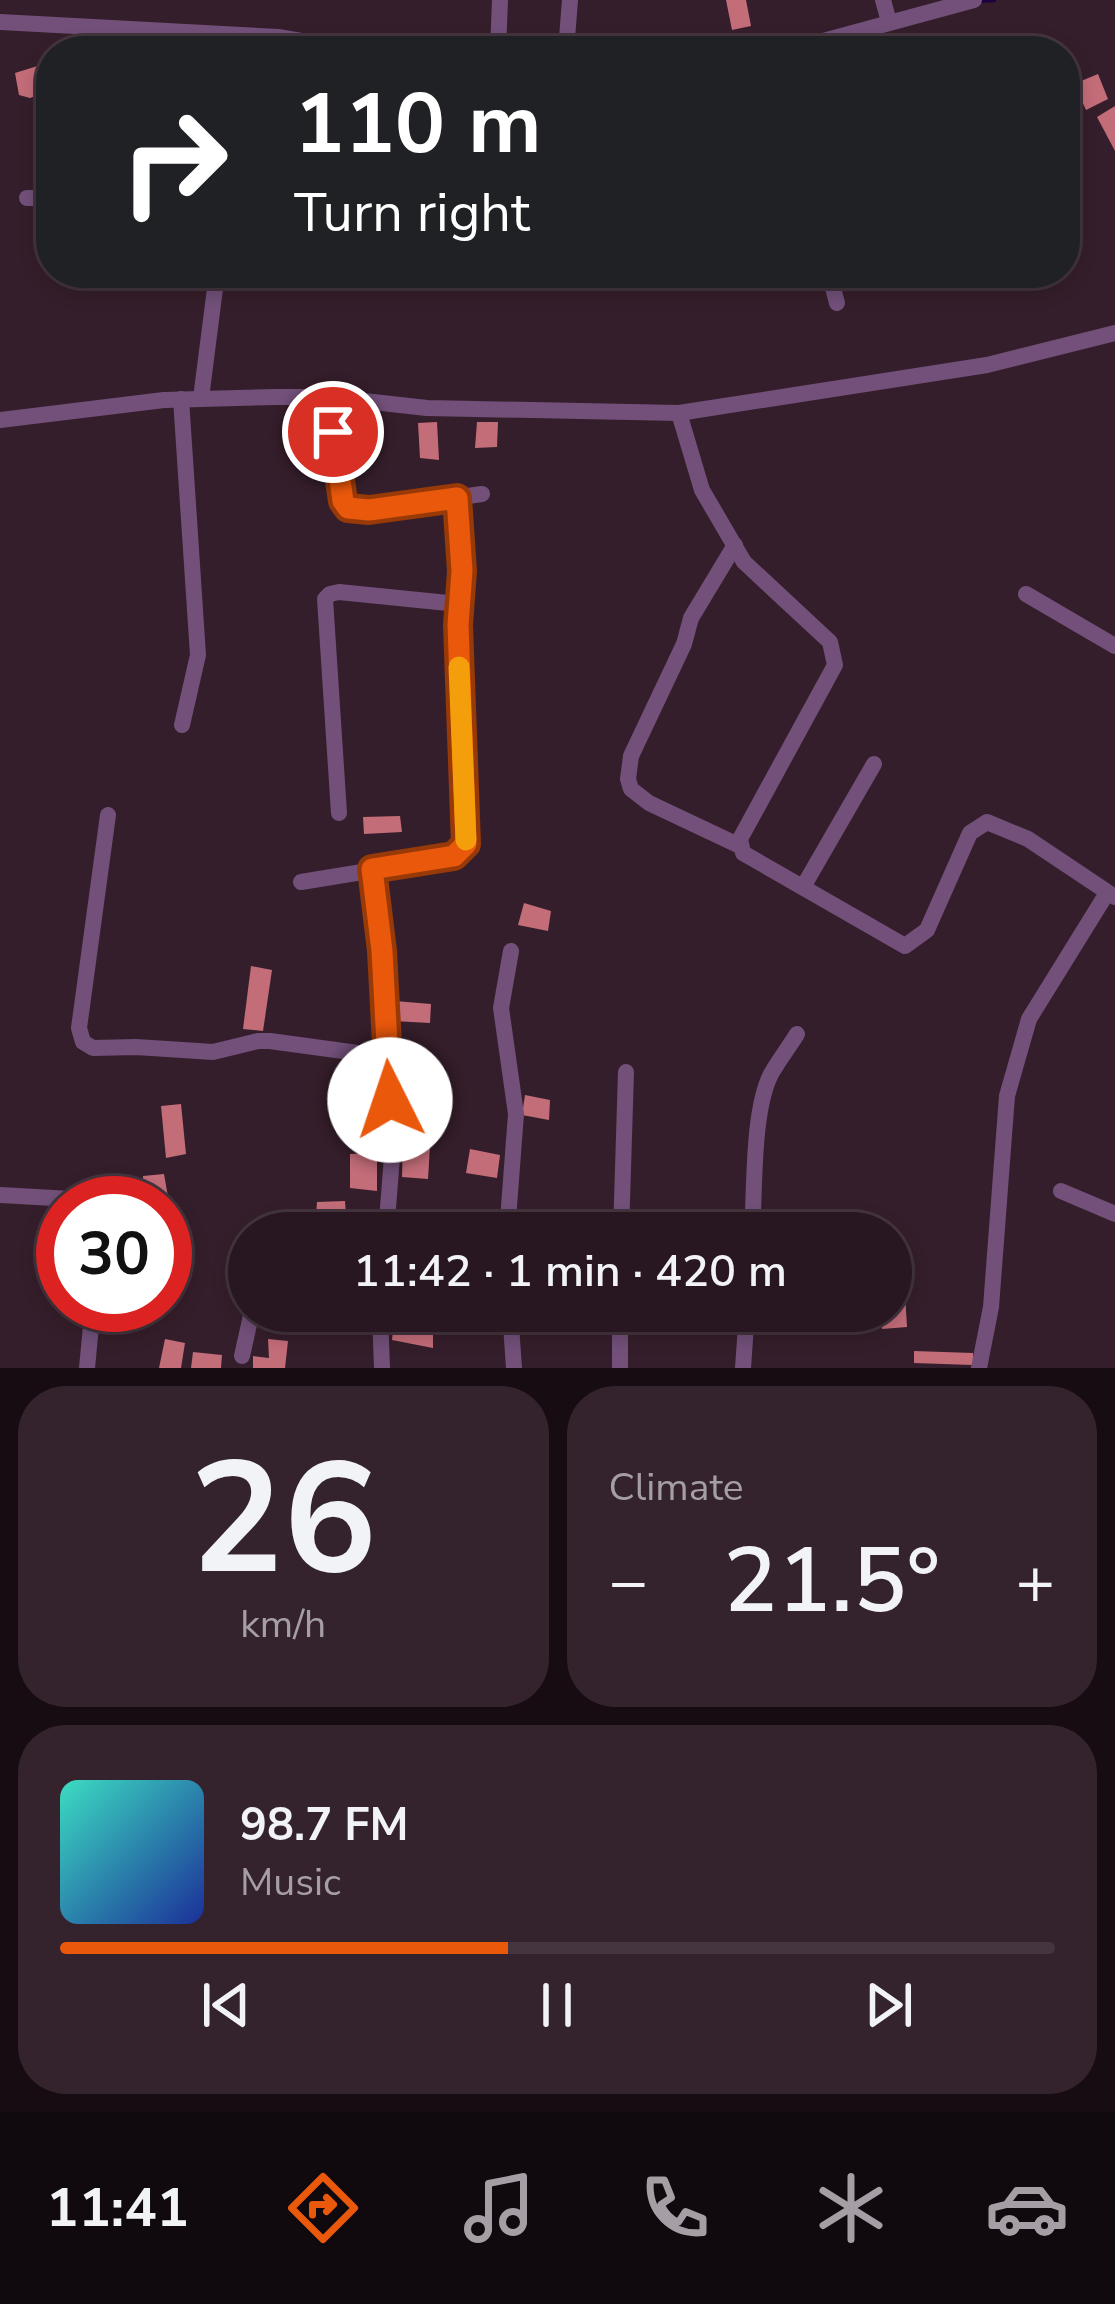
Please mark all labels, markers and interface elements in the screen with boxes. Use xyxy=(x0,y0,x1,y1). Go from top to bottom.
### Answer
text: 110 m xyxy=(294,67,542,182)
icon: right xyxy=(96,84,252,240)
text: Turn right xyxy=(294,176,530,250)
pin xyxy=(282,381,384,483)
icon: arrive xyxy=(300,399,366,465)
position arrow xyxy=(327,1037,453,1163)
speed limit sign: 30 xyxy=(36,1176,192,1332)
text: 11:42 · 1 min · 420 m xyxy=(353,1241,787,1302)
text: 26 xyxy=(190,1413,377,1626)
text: Climate xyxy=(609,1461,744,1514)
text: 21.5° xyxy=(723,1520,940,1643)
text: − xyxy=(609,1537,648,1627)
text: + xyxy=(1015,1537,1055,1627)
text: km/h xyxy=(240,1598,326,1651)
text: 98.7 FM xyxy=(240,1795,409,1856)
text: Music xyxy=(240,1856,341,1909)
icon: previous xyxy=(193,1972,259,2038)
icon: pause xyxy=(524,1972,590,2038)
icon: next xyxy=(856,1972,922,2038)
icon: directions xyxy=(281,2166,365,2250)
icon: music xyxy=(457,2166,541,2250)
icon: phone xyxy=(633,2166,717,2250)
icon: climate xyxy=(809,2166,893,2250)
icon: car xyxy=(985,2166,1069,2250)
text: 11:41 xyxy=(46,2171,189,2245)

